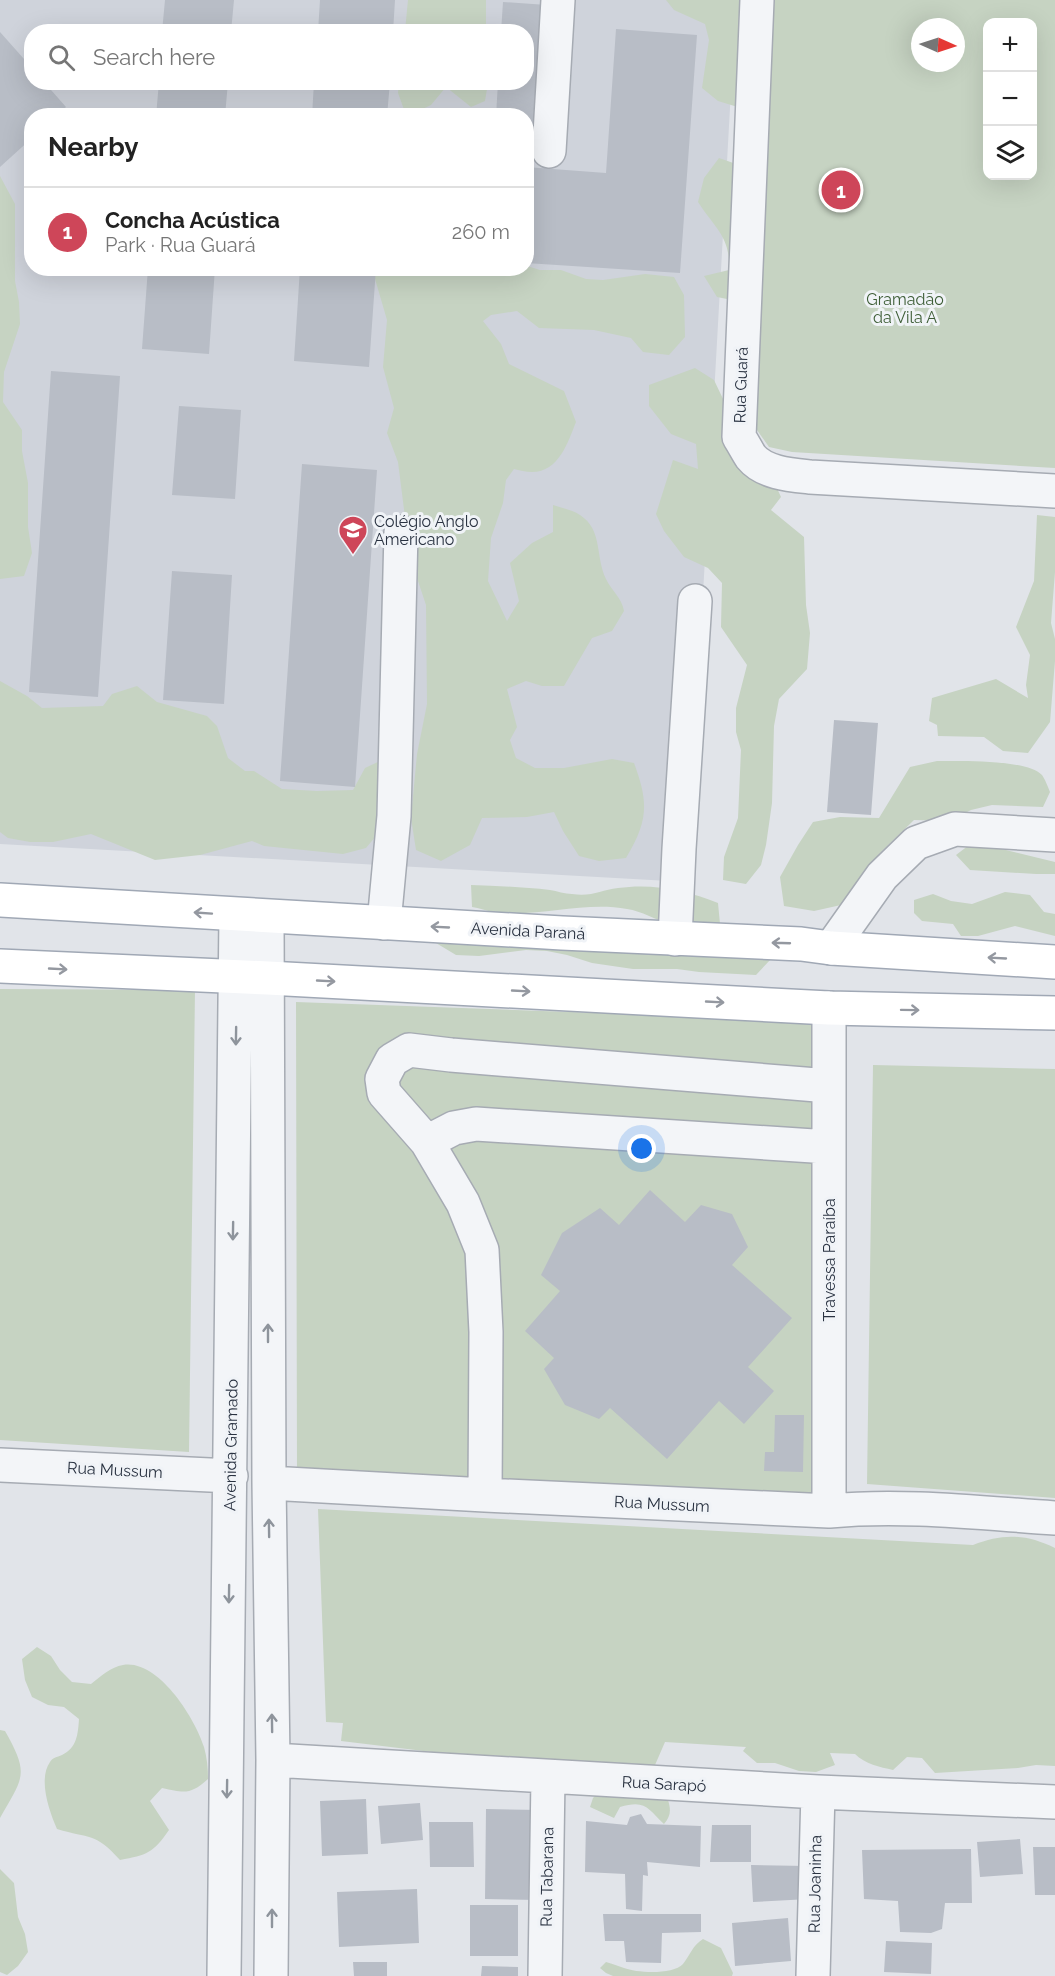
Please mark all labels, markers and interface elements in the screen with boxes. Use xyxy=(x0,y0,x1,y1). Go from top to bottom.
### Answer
north arrow xyxy=(911,18,965,72)
map controls xyxy=(983,18,1037,180)
button: + xyxy=(983,18,1037,72)
search box xyxy=(24,24,534,90)
icon: search xyxy=(45,41,78,74)
text: Search here xyxy=(93,44,215,70)
button: − xyxy=(983,72,1037,126)
button: layers xyxy=(983,126,1037,180)
text: Nearby xyxy=(48,132,138,162)
pin: 1 xyxy=(822,168,860,213)
text: Concha Acústica xyxy=(105,207,280,233)
text: 1 xyxy=(63,220,72,244)
text: 260 m xyxy=(452,220,510,244)
text: Park · Rua Guará xyxy=(105,233,256,257)
park label: Gramadão da Vila A xyxy=(866,290,944,327)
street label: Rua Guará xyxy=(730,346,752,424)
place label: Colégio Anglo Americano xyxy=(374,512,479,549)
school or university icon: Colégio Anglo Americano xyxy=(337,514,369,556)
one-way arrow xyxy=(194,907,214,918)
street label: Avenida Paraná xyxy=(470,919,586,943)
one-way arrow xyxy=(430,921,450,932)
one-way arrow xyxy=(772,937,792,949)
one-way arrow xyxy=(987,953,1007,964)
one-way arrow xyxy=(48,964,68,975)
one-way arrow xyxy=(315,976,335,987)
one-way arrow xyxy=(510,986,530,997)
one-way arrow xyxy=(705,997,725,1008)
one-way arrow xyxy=(900,1004,920,1016)
one-way arrow xyxy=(230,1025,241,1045)
your location xyxy=(627,1134,656,1163)
street label: Travessa Paraíba xyxy=(820,1198,839,1322)
one-way arrow xyxy=(228,1220,239,1240)
one-way arrow xyxy=(262,1323,274,1343)
street label: Avenida Gramado xyxy=(220,1379,242,1511)
street label: Rua Mussum xyxy=(67,1458,163,1482)
street label: Rua Mussum xyxy=(614,1492,710,1516)
one-way arrow xyxy=(263,1518,275,1538)
one-way arrow xyxy=(223,1583,235,1603)
one-way arrow xyxy=(267,1713,278,1733)
street label: Rua Sarapó xyxy=(621,1772,707,1796)
one-way arrow xyxy=(221,1778,233,1798)
street label: Rua Tabarana xyxy=(537,1827,557,1927)
street label: Rua Joaninha xyxy=(805,1835,825,1933)
one-way arrow xyxy=(266,1908,278,1928)

